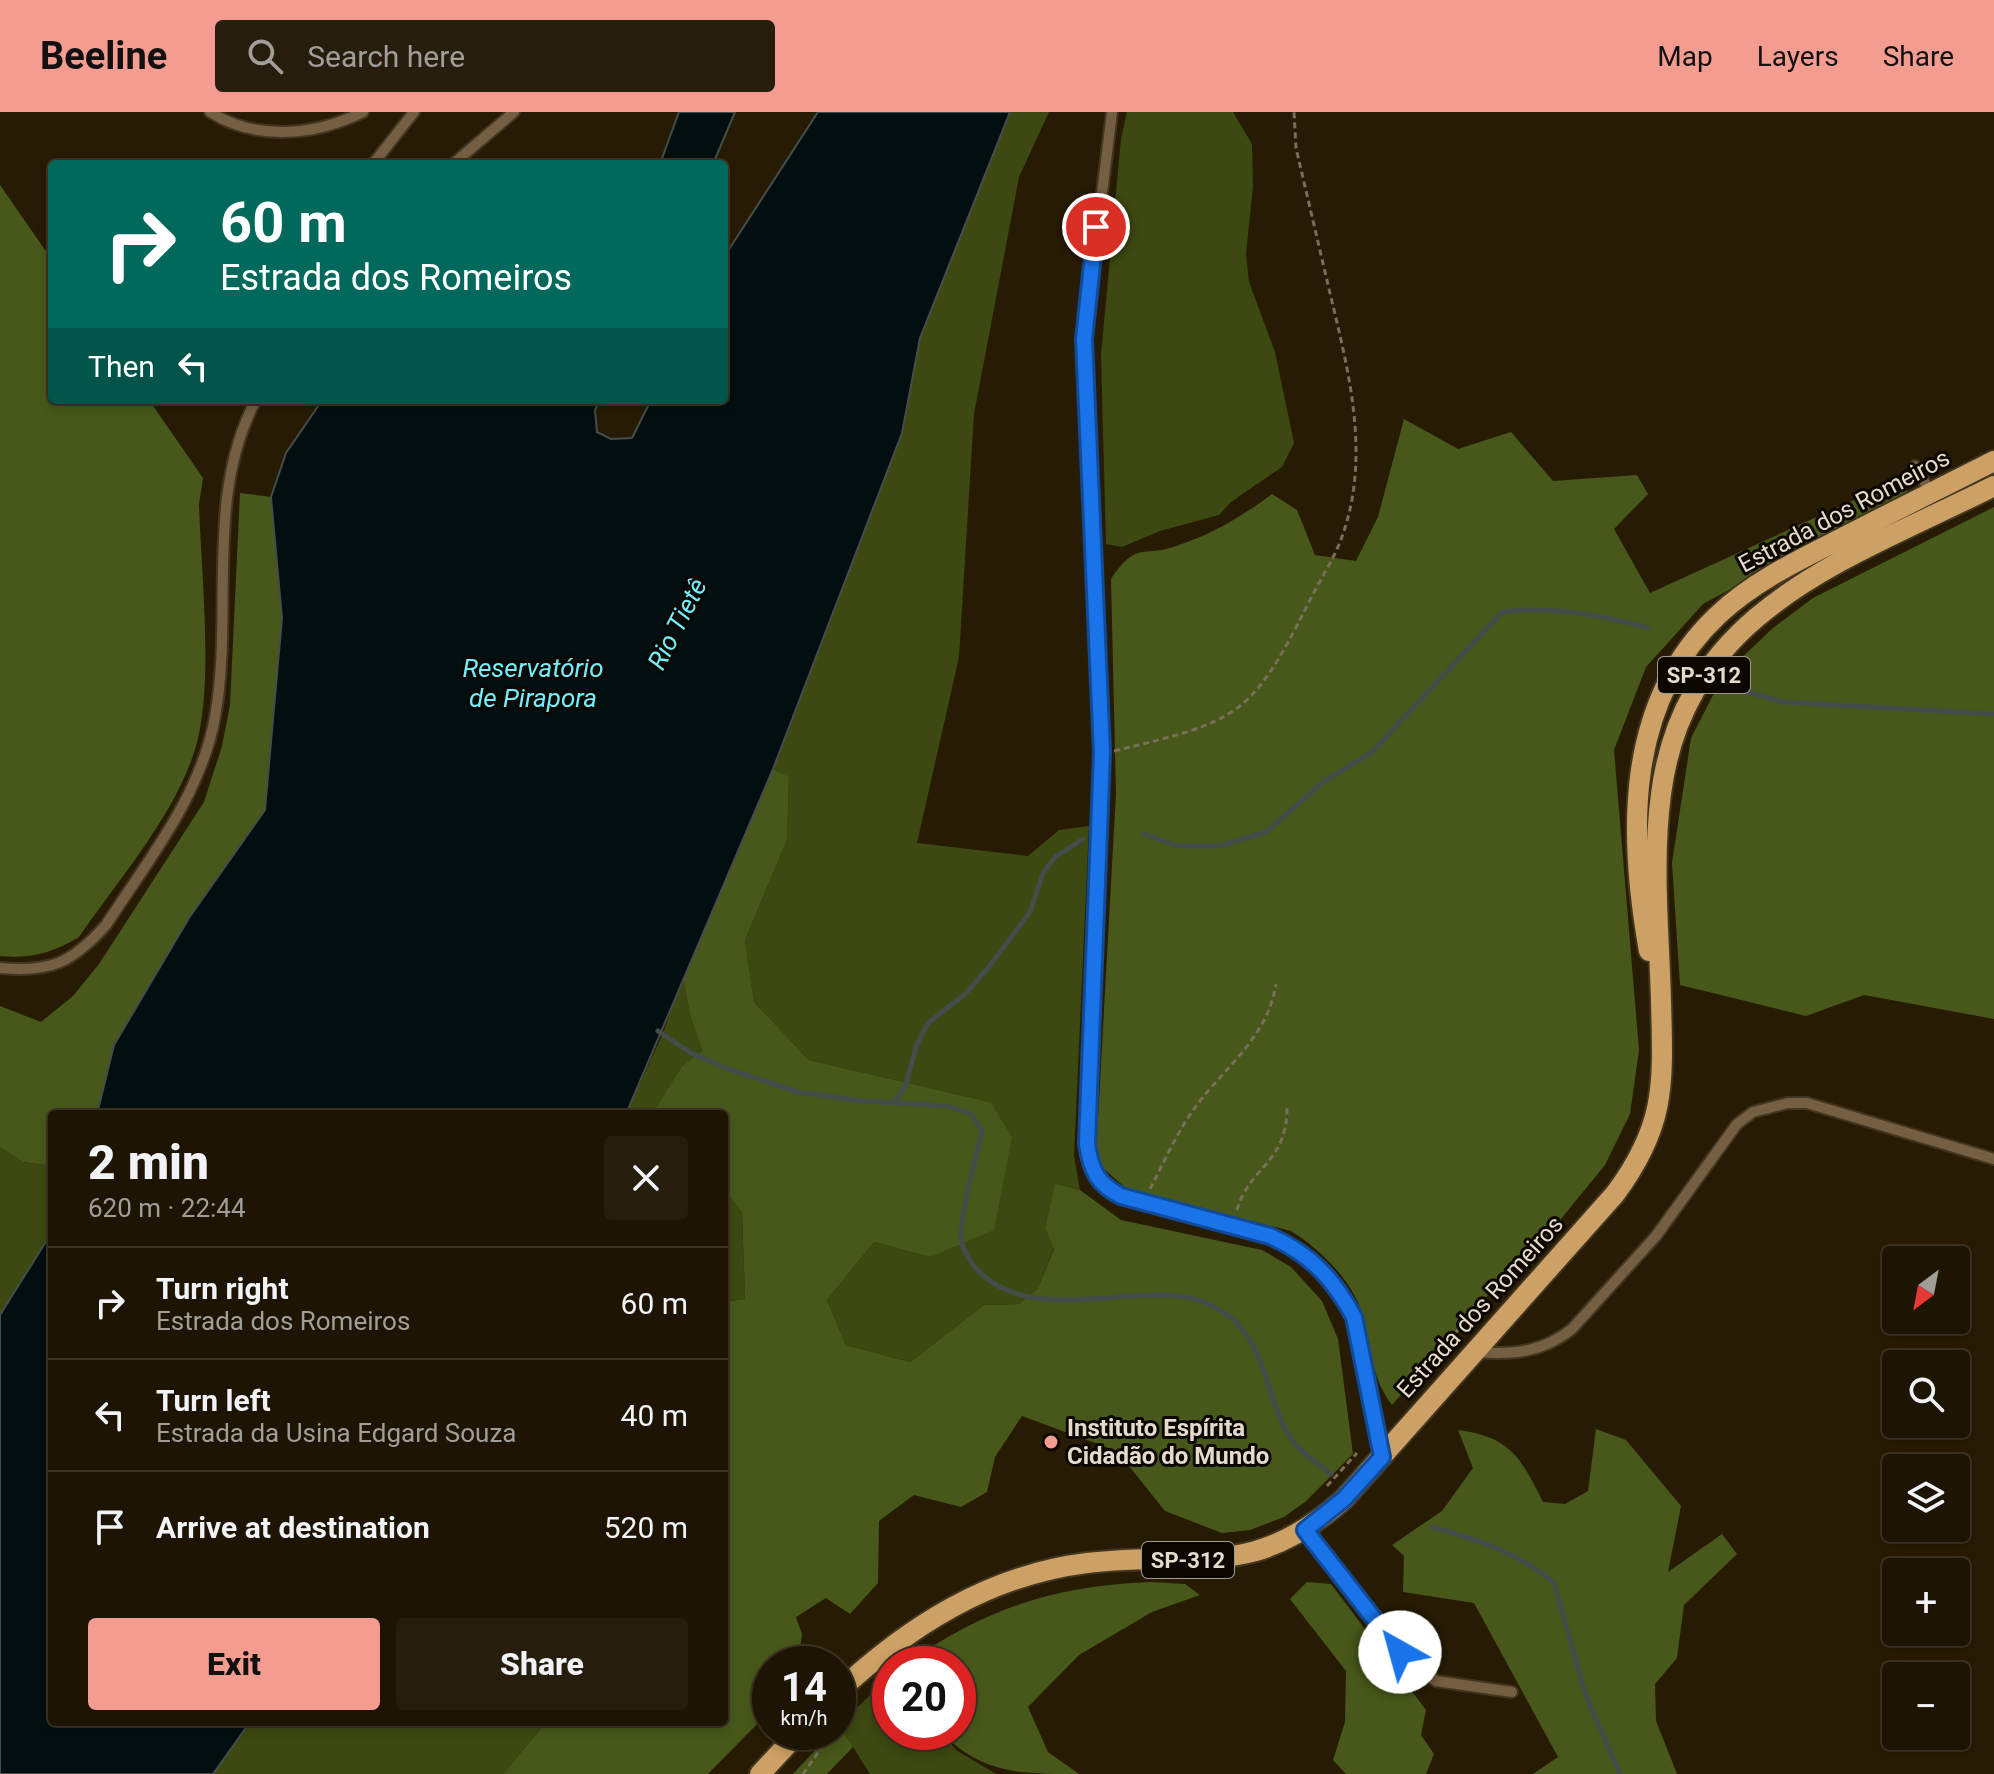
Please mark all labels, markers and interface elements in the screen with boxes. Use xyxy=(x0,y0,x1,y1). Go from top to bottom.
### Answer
search box xyxy=(215,20,775,92)
text: Beeline xyxy=(40,34,167,78)
icon: search xyxy=(243,34,287,78)
text: Search here xyxy=(307,39,465,74)
text: Map xyxy=(1657,40,1713,73)
text: Layers xyxy=(1757,40,1839,73)
text: Share xyxy=(1883,40,1954,73)
text: 60 m xyxy=(220,190,347,256)
icon: right xyxy=(88,192,192,296)
pin xyxy=(1062,193,1130,261)
icon: arrive xyxy=(1074,205,1118,249)
text: Estrada dos Romeiros xyxy=(220,257,572,299)
icon: left xyxy=(171,344,215,388)
text: Then xyxy=(88,349,155,384)
street label: Estrada dos Romeiros xyxy=(1734,444,1954,578)
water label: Rio Tietê xyxy=(641,573,713,675)
water label: Reservatório de Pirapora xyxy=(462,653,604,713)
road number: SP-312 xyxy=(1658,657,1750,693)
text: 2 min xyxy=(88,1134,209,1191)
button: close xyxy=(604,1136,688,1220)
text: 620 m · 22:44 xyxy=(88,1193,246,1223)
street label: Estrada dos Romeiros xyxy=(1391,1210,1569,1404)
north arrow xyxy=(1882,1246,1970,1334)
map controls xyxy=(1882,1246,1970,1750)
text: Turn right xyxy=(156,1271,289,1306)
icon: right xyxy=(88,1281,132,1325)
text: 60 m xyxy=(621,1286,688,1321)
text: Estrada dos Romeiros xyxy=(156,1306,410,1336)
button: search xyxy=(1882,1350,1970,1438)
text: Turn left xyxy=(156,1383,271,1418)
icon: left xyxy=(88,1393,132,1437)
text: 40 m xyxy=(621,1398,688,1433)
place label: Instituto Espírita Cidadão do Mundo xyxy=(1067,1414,1269,1470)
text: Estrada da Usina Edgard Souza xyxy=(156,1418,516,1448)
marker: Instituto Espírita Cidadão do Mundo xyxy=(1042,1433,1060,1451)
button: layers xyxy=(1882,1454,1970,1542)
icon: arrive xyxy=(88,1505,132,1549)
text: Arrive at destination xyxy=(156,1510,430,1545)
text: 520 m xyxy=(604,1510,688,1545)
road number: SP-312 xyxy=(1142,1542,1234,1578)
button: + xyxy=(1882,1558,1970,1646)
position arrow xyxy=(1358,1610,1442,1694)
button: Exit xyxy=(88,1618,380,1710)
button: Share xyxy=(396,1618,688,1710)
speed limit sign: 20 xyxy=(872,1646,976,1750)
button: − xyxy=(1882,1662,1970,1750)
text: 14 xyxy=(781,1664,827,1711)
text: km/h xyxy=(781,1706,827,1730)

